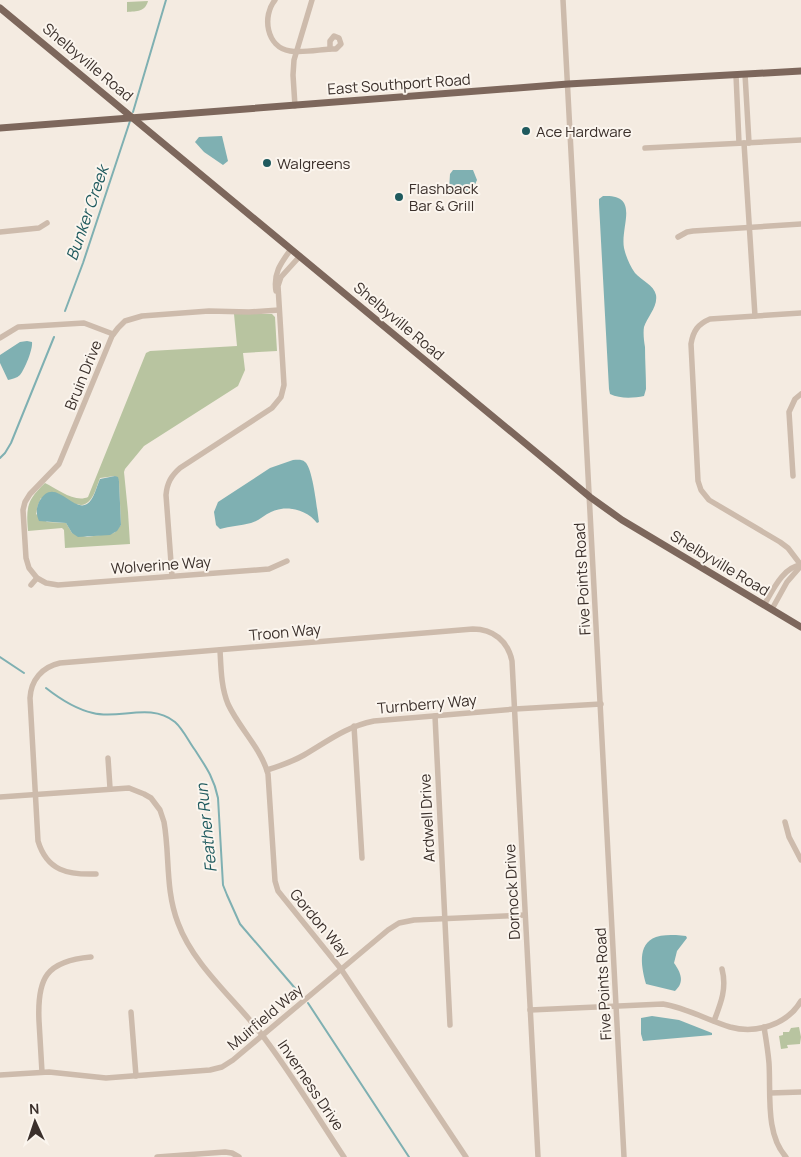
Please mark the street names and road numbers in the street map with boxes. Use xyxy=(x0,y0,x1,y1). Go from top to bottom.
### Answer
street label: Shelbyville Road xyxy=(38,18,138,106)
street label: East Southport Road xyxy=(327,69,471,99)
street label: Shelbyville Road xyxy=(349,277,449,365)
street label: Bruin Drive xyxy=(59,337,107,413)
street label: Five Points Road xyxy=(569,522,595,636)
street label: Shelbyville Road xyxy=(666,525,774,601)
street label: Wolverine Way xyxy=(110,551,212,579)
street label: Troon Way xyxy=(248,618,322,646)
street label: Turnberry Way xyxy=(376,689,478,719)
street label: Ardwell Drive xyxy=(414,773,440,863)
street label: Dornock Drive xyxy=(499,843,525,940)
street label: Gordon Way xyxy=(285,884,355,962)
street label: Five Points Road xyxy=(590,927,616,1041)
street label: Muirfield Way xyxy=(223,979,307,1055)
street label: Inverness Drive xyxy=(273,1035,349,1135)

